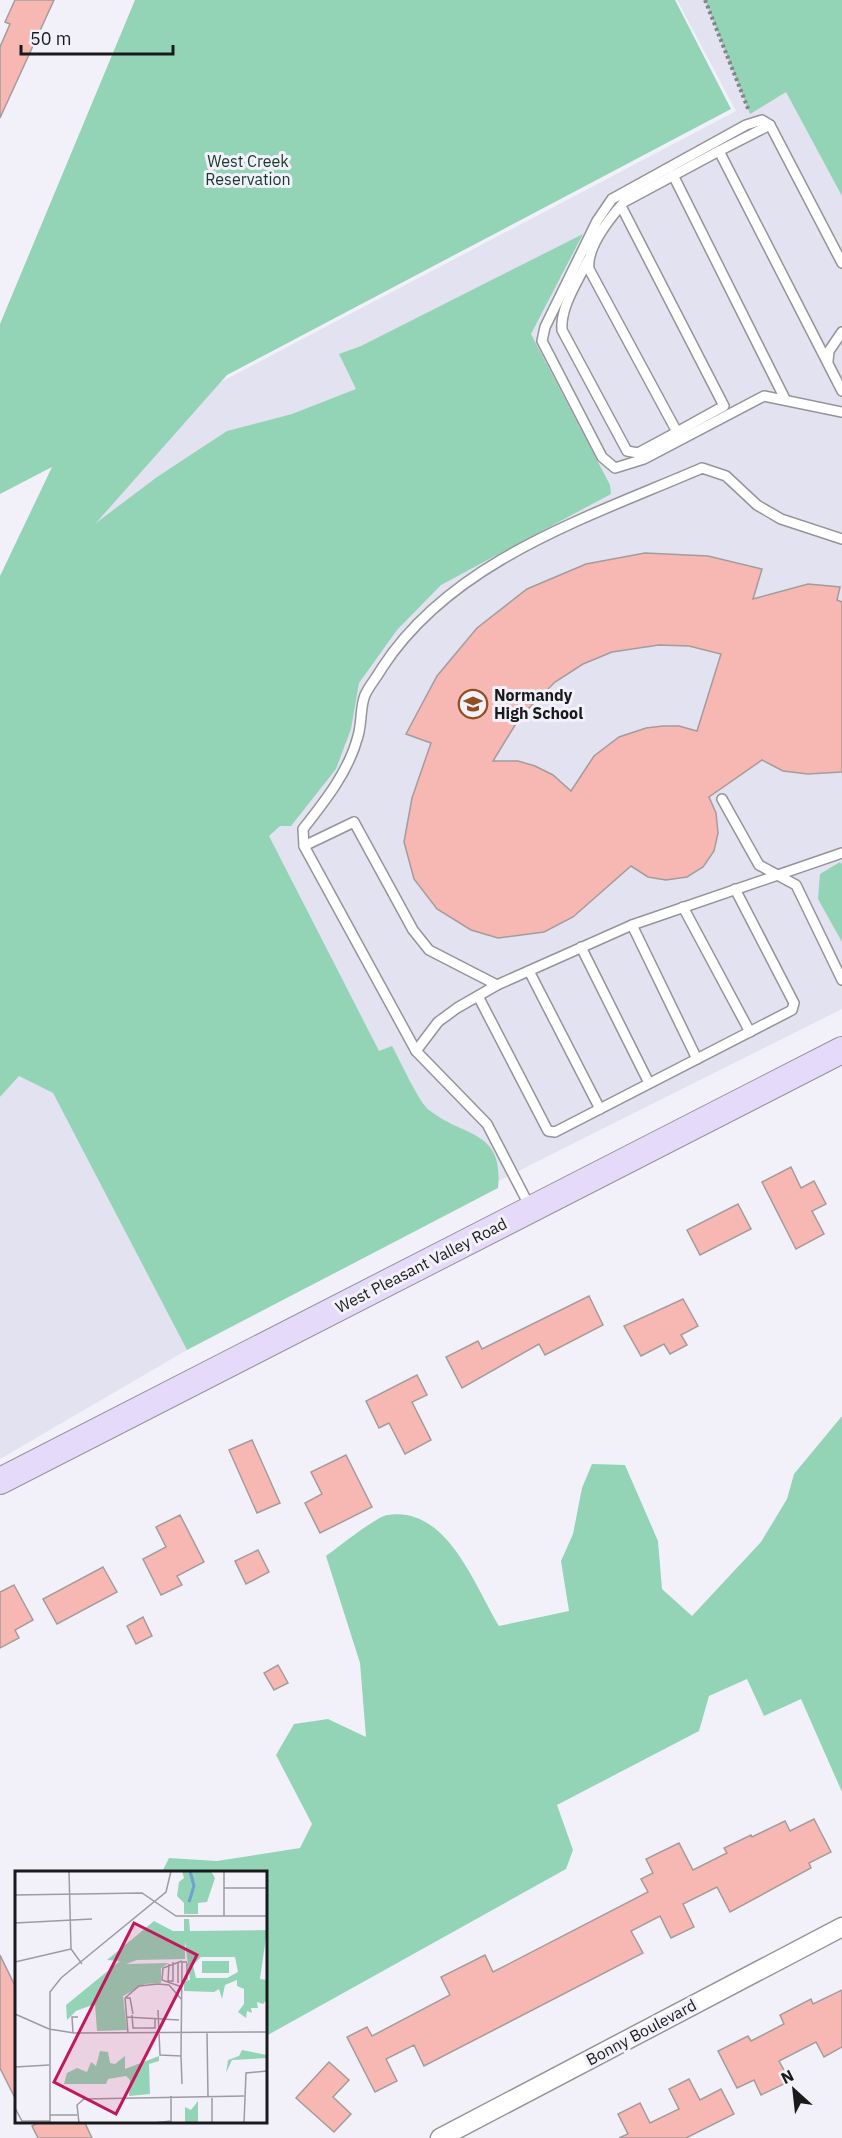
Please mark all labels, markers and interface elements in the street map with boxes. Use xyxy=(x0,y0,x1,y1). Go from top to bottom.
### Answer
scale bar xyxy=(21,18,172,56)
text: 50 m xyxy=(30,27,72,50)
park label: West Creek Reservation xyxy=(205,151,291,189)
place label: Normandy High School xyxy=(494,685,583,723)
school or university icon: Normandy High School xyxy=(457,688,489,720)
street label: West Pleasant Valley Road xyxy=(332,1213,510,1317)
inset map xyxy=(15,1871,267,2123)
street label: Bonny Boulevard xyxy=(582,1995,700,2069)
north arrow xyxy=(764,2060,824,2120)
text: N xyxy=(777,2065,797,2088)

